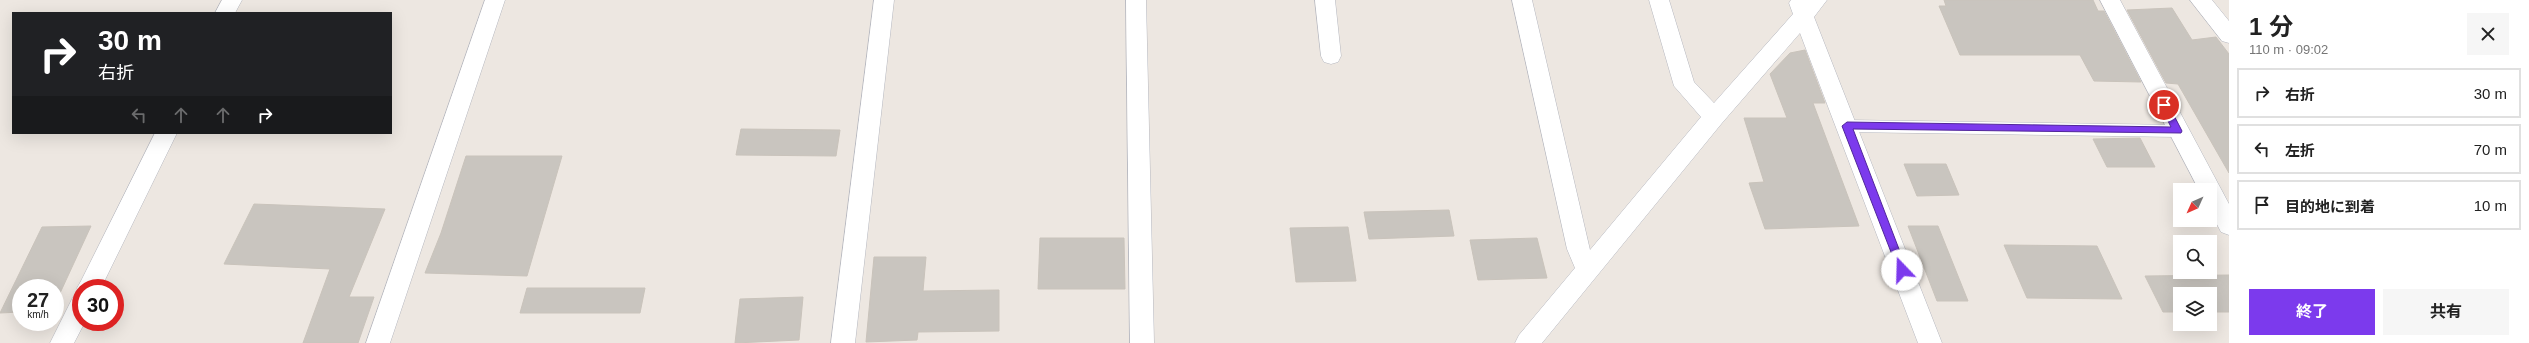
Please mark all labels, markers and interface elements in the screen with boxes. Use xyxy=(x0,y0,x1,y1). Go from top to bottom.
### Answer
text: 1 分 xyxy=(2249,13,2293,40)
button: close xyxy=(2467,13,2509,55)
text: 30 m xyxy=(98,25,162,56)
icon: right xyxy=(32,28,84,80)
text: 110 m · 09:02 xyxy=(2249,42,2328,57)
text: 右折 xyxy=(98,63,134,83)
icon: right xyxy=(2251,82,2273,104)
text: 30 m xyxy=(2474,85,2507,102)
text: 右折 xyxy=(2285,86,2315,103)
pin xyxy=(2147,88,2181,122)
icon: arrive xyxy=(2153,94,2175,116)
icon: left xyxy=(128,104,150,126)
icon: ahead xyxy=(170,104,192,126)
icon: ahead xyxy=(212,104,234,126)
icon: right xyxy=(254,104,276,126)
icon: left xyxy=(2251,138,2273,160)
text: 70 m xyxy=(2474,141,2507,158)
text: 左折 xyxy=(2285,142,2315,159)
north arrow xyxy=(2173,183,2217,227)
map controls xyxy=(2173,183,2217,331)
icon: arrive xyxy=(2251,194,2273,216)
text: 10 m xyxy=(2474,197,2507,214)
text: 目的地に到着 xyxy=(2285,198,2375,215)
button: search xyxy=(2173,235,2217,279)
position arrow xyxy=(1881,249,1923,291)
speed limit sign: 30 xyxy=(72,279,124,331)
button: layers xyxy=(2173,287,2217,331)
text: 27 xyxy=(27,289,49,311)
button: 終了 xyxy=(2249,289,2375,335)
button: 共有 xyxy=(2383,289,2509,335)
text: km/h xyxy=(27,309,49,320)

